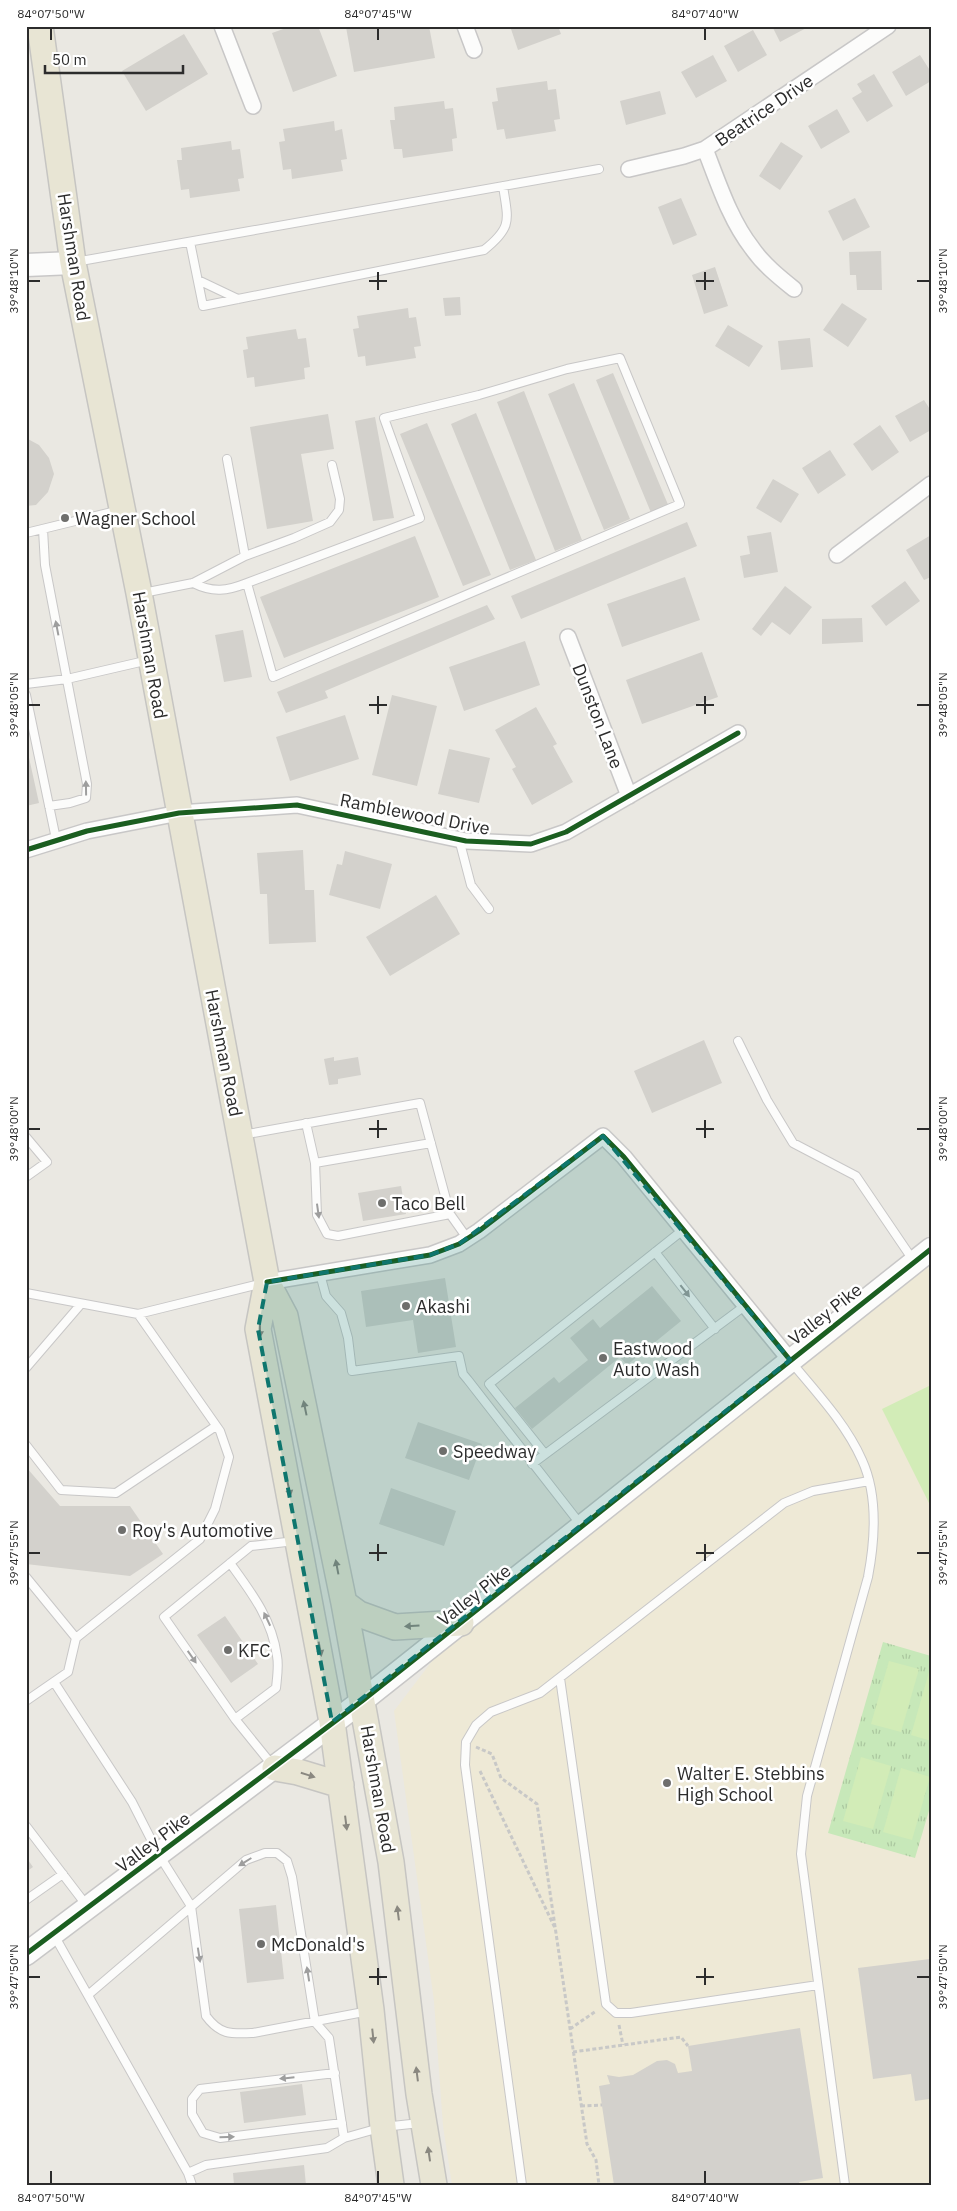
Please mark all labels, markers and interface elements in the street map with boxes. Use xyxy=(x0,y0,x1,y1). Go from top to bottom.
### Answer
text: 84°07'50"W xyxy=(17,6,85,21)
text: 84°07'45"W xyxy=(344,6,412,21)
text: 84°07'40"W xyxy=(671,6,739,21)
scale bar xyxy=(45,42,182,74)
text: 50 m xyxy=(52,50,87,69)
street label: Beatrice Drive xyxy=(711,69,818,151)
street label: Harshman Road xyxy=(53,191,95,323)
text: 39°48'10"N xyxy=(6,248,21,314)
text: 39°48'10"N xyxy=(935,248,950,314)
place label: Wagner School xyxy=(75,507,196,530)
marker: Wagner School xyxy=(59,512,71,524)
street label: Harshman Road xyxy=(127,589,173,721)
one-way arrow xyxy=(52,620,60,636)
street label: Dunston Lane xyxy=(567,660,629,772)
text: 39°48'05"N xyxy=(6,672,21,738)
text: 39°48'05"N xyxy=(935,672,950,738)
one-way arrow xyxy=(82,779,90,795)
street label: Ramblewood Drive xyxy=(338,788,492,840)
street label: Harshman Road xyxy=(200,987,248,1119)
text: 39°48'00"N xyxy=(6,1096,21,1162)
text: 39°48'00"N xyxy=(935,1096,950,1162)
place label: Taco Bell xyxy=(392,1192,465,1215)
marker: Taco Bell xyxy=(376,1197,388,1209)
one-way arrow xyxy=(314,1204,322,1220)
street label: Valley Pike xyxy=(784,1278,867,1350)
one-way arrow xyxy=(679,1284,690,1297)
place label: Akashi xyxy=(416,1295,470,1318)
marker: Akashi xyxy=(400,1300,412,1312)
one-way arrow xyxy=(256,1322,264,1338)
place label: Eastwood Auto Wash xyxy=(613,1337,700,1381)
marker: Eastwood Auto Wash xyxy=(597,1352,609,1364)
one-way arrow xyxy=(300,1399,308,1415)
place label: Speedway xyxy=(453,1440,536,1463)
marker: Speedway xyxy=(437,1445,449,1457)
one-way arrow xyxy=(285,1482,293,1497)
place label: Roy's Automotive xyxy=(132,1519,273,1542)
text: 39°47'55"N xyxy=(6,1520,21,1586)
text: 39°47'55"N xyxy=(935,1520,950,1586)
marker: Roy's Automotive xyxy=(116,1524,128,1536)
one-way arrow xyxy=(333,1559,341,1575)
street label: Valley Pike xyxy=(433,1559,516,1631)
one-way arrow xyxy=(263,1612,271,1626)
one-way arrow xyxy=(404,1623,420,1631)
place label: KFC xyxy=(238,1639,270,1662)
one-way arrow xyxy=(316,1641,324,1656)
marker: KFC xyxy=(222,1644,234,1656)
one-way arrow xyxy=(187,1651,197,1664)
street label: Harshman Road xyxy=(355,1723,401,1855)
place label: Walter E. Stebbins High School xyxy=(677,1762,825,1806)
one-way arrow xyxy=(301,1772,316,1780)
marker: Walter E. Stebbins High School xyxy=(661,1777,673,1789)
street label: Valley Pike xyxy=(111,1806,195,1877)
one-way arrow xyxy=(342,1815,350,1831)
one-way arrow xyxy=(239,1858,252,1867)
one-way arrow xyxy=(394,1905,402,1921)
place label: McDonald's xyxy=(271,1933,365,1956)
marker: McDonald's xyxy=(255,1938,267,1950)
text: 39°47'50"N xyxy=(6,1944,21,2010)
text: 39°47'50"N xyxy=(935,1944,950,2010)
one-way arrow xyxy=(195,1947,203,1963)
one-way arrow xyxy=(303,1966,311,1982)
one-way arrow xyxy=(369,2028,377,2044)
one-way arrow xyxy=(413,2066,421,2082)
one-way arrow xyxy=(278,2074,294,2082)
one-way arrow xyxy=(219,2133,235,2141)
one-way arrow xyxy=(425,2145,433,2161)
text: 84°07'50"W xyxy=(17,2190,85,2205)
text: 84°07'45"W xyxy=(344,2190,412,2205)
text: 84°07'40"W xyxy=(671,2190,739,2205)

